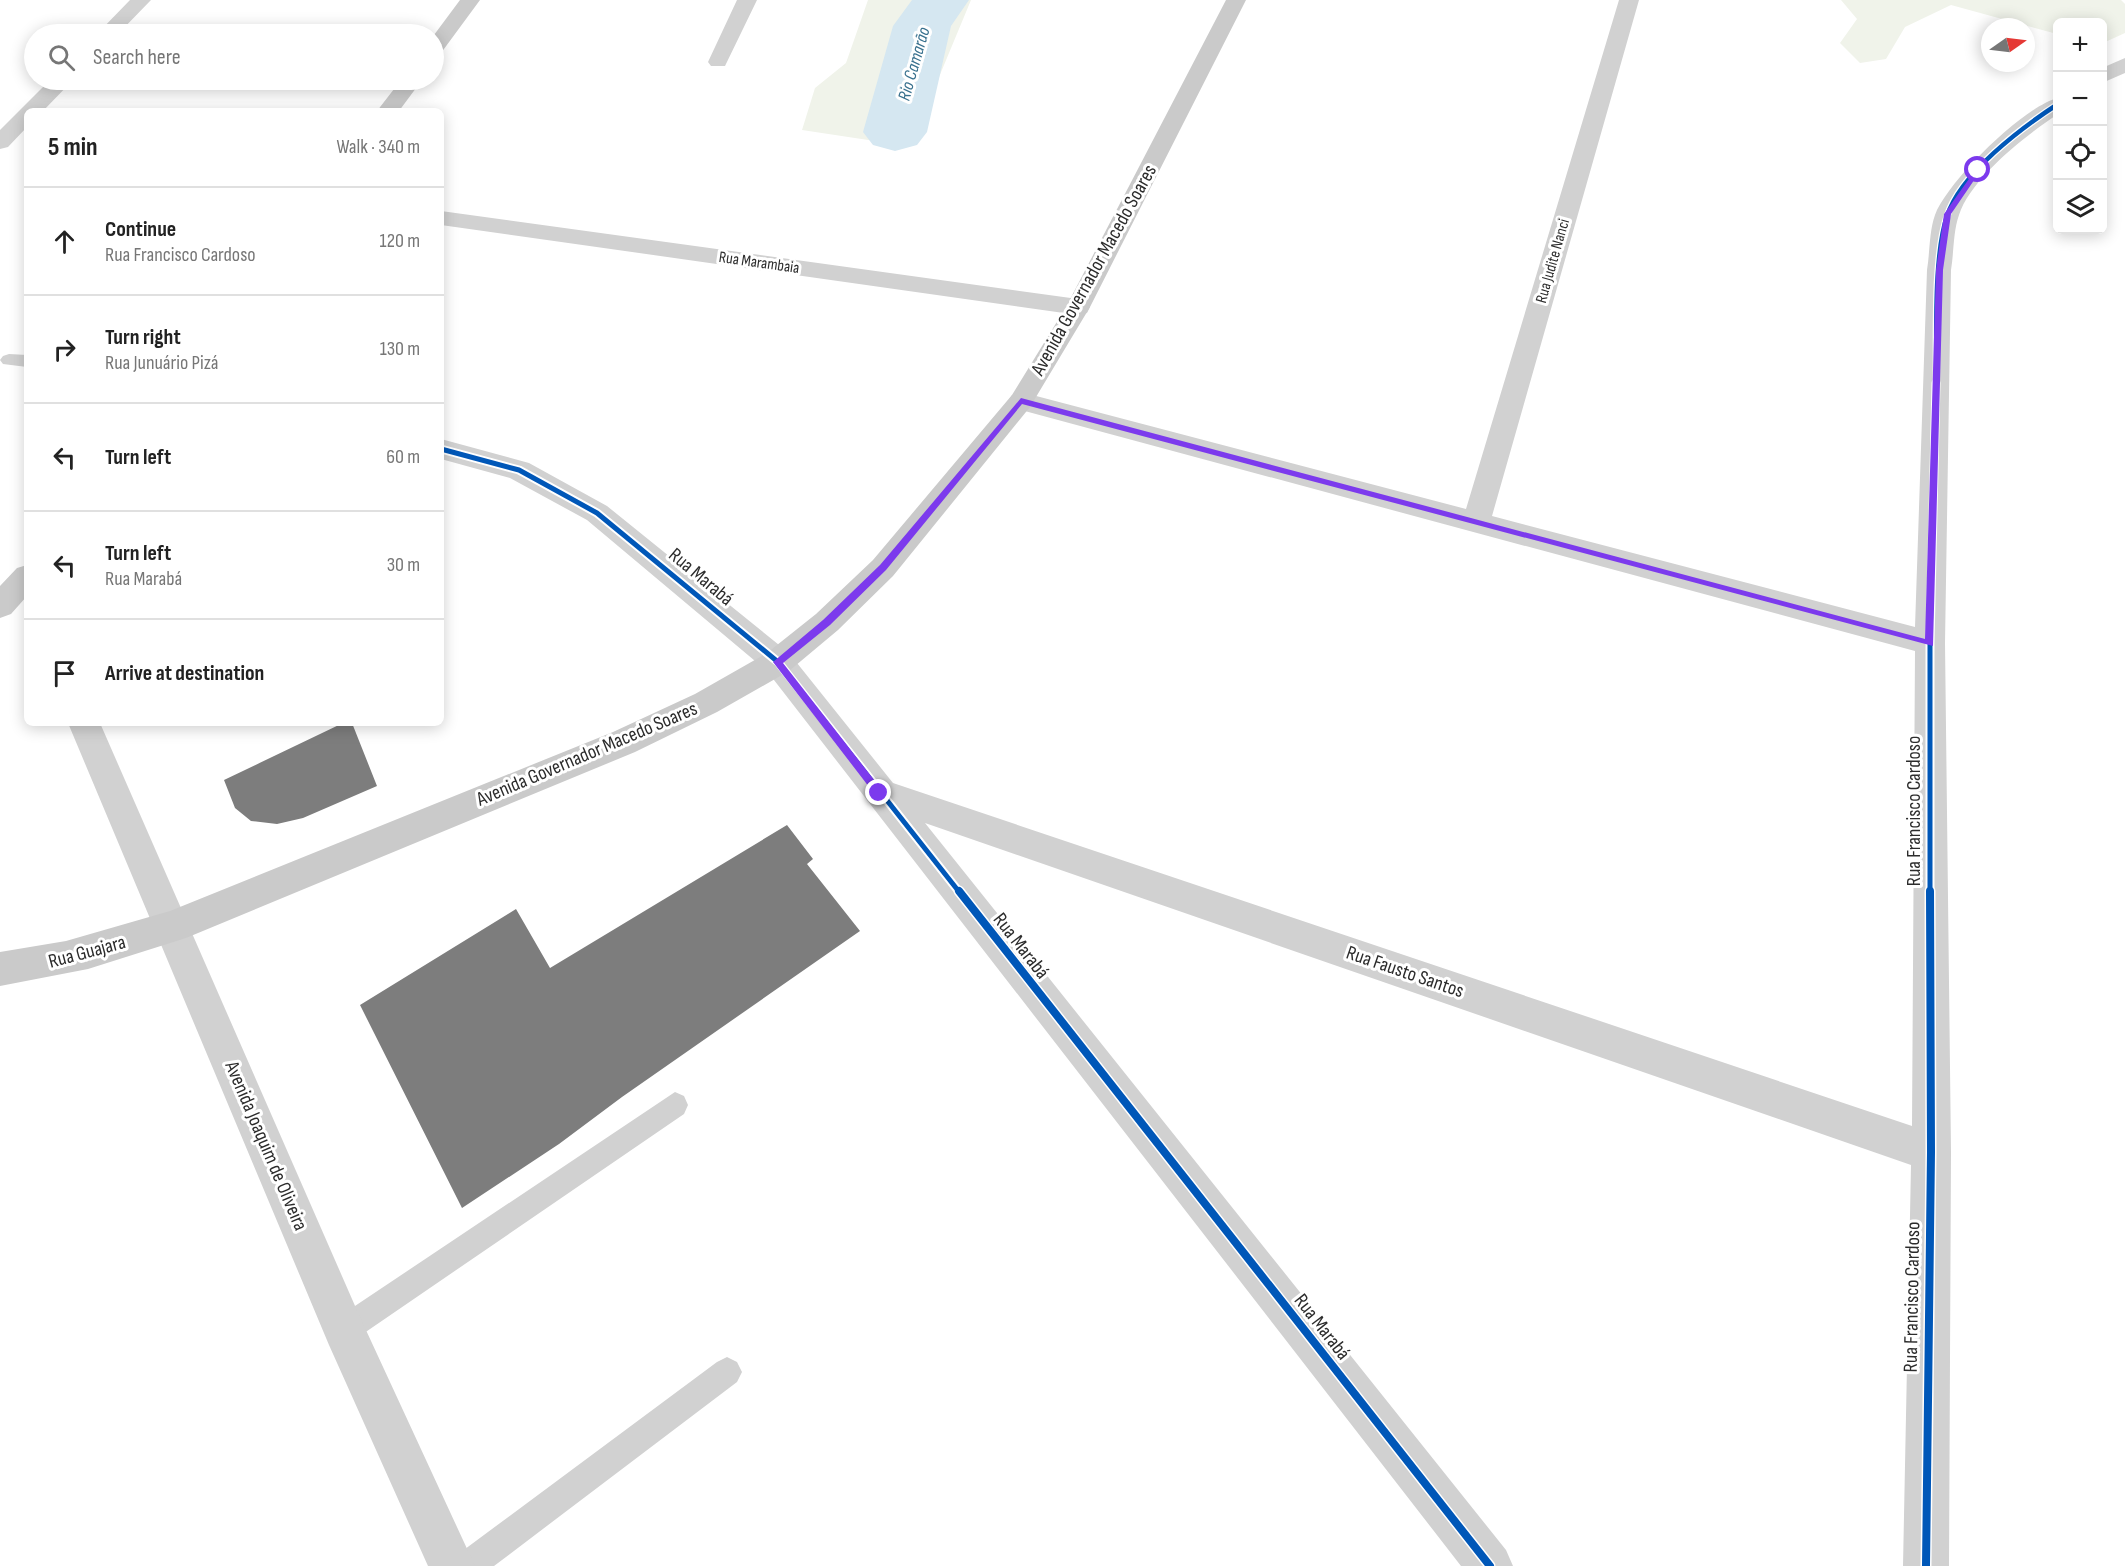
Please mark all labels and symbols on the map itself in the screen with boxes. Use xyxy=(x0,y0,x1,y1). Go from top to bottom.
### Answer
north arrow xyxy=(1981,18,2035,72)
water label: Rio Camarão xyxy=(894,24,935,103)
route start xyxy=(1964,156,1990,182)
street label: Avenida Governador Macedo Soares xyxy=(1025,160,1162,380)
street label: Rua Judite Nanci xyxy=(1532,217,1574,305)
street label: Rua Marambaia xyxy=(718,248,800,278)
street label: Rua Marabá xyxy=(664,543,738,611)
street label: Avenida Governador Macedo Soares xyxy=(472,697,701,812)
street label: Rua Francisco Cardoso xyxy=(1902,736,1926,886)
route end xyxy=(865,779,891,805)
street label: Rua Marabá xyxy=(988,908,1054,984)
street label: Rua Guajara xyxy=(46,930,128,974)
street label: Rua Fausto Santos xyxy=(1343,941,1467,1003)
street label: Avenida Joaquim de Oliveira xyxy=(219,1057,313,1234)
street label: Rua Francisco Cardoso xyxy=(1899,1221,1925,1373)
street label: Rua Marabá xyxy=(1289,1289,1355,1365)

